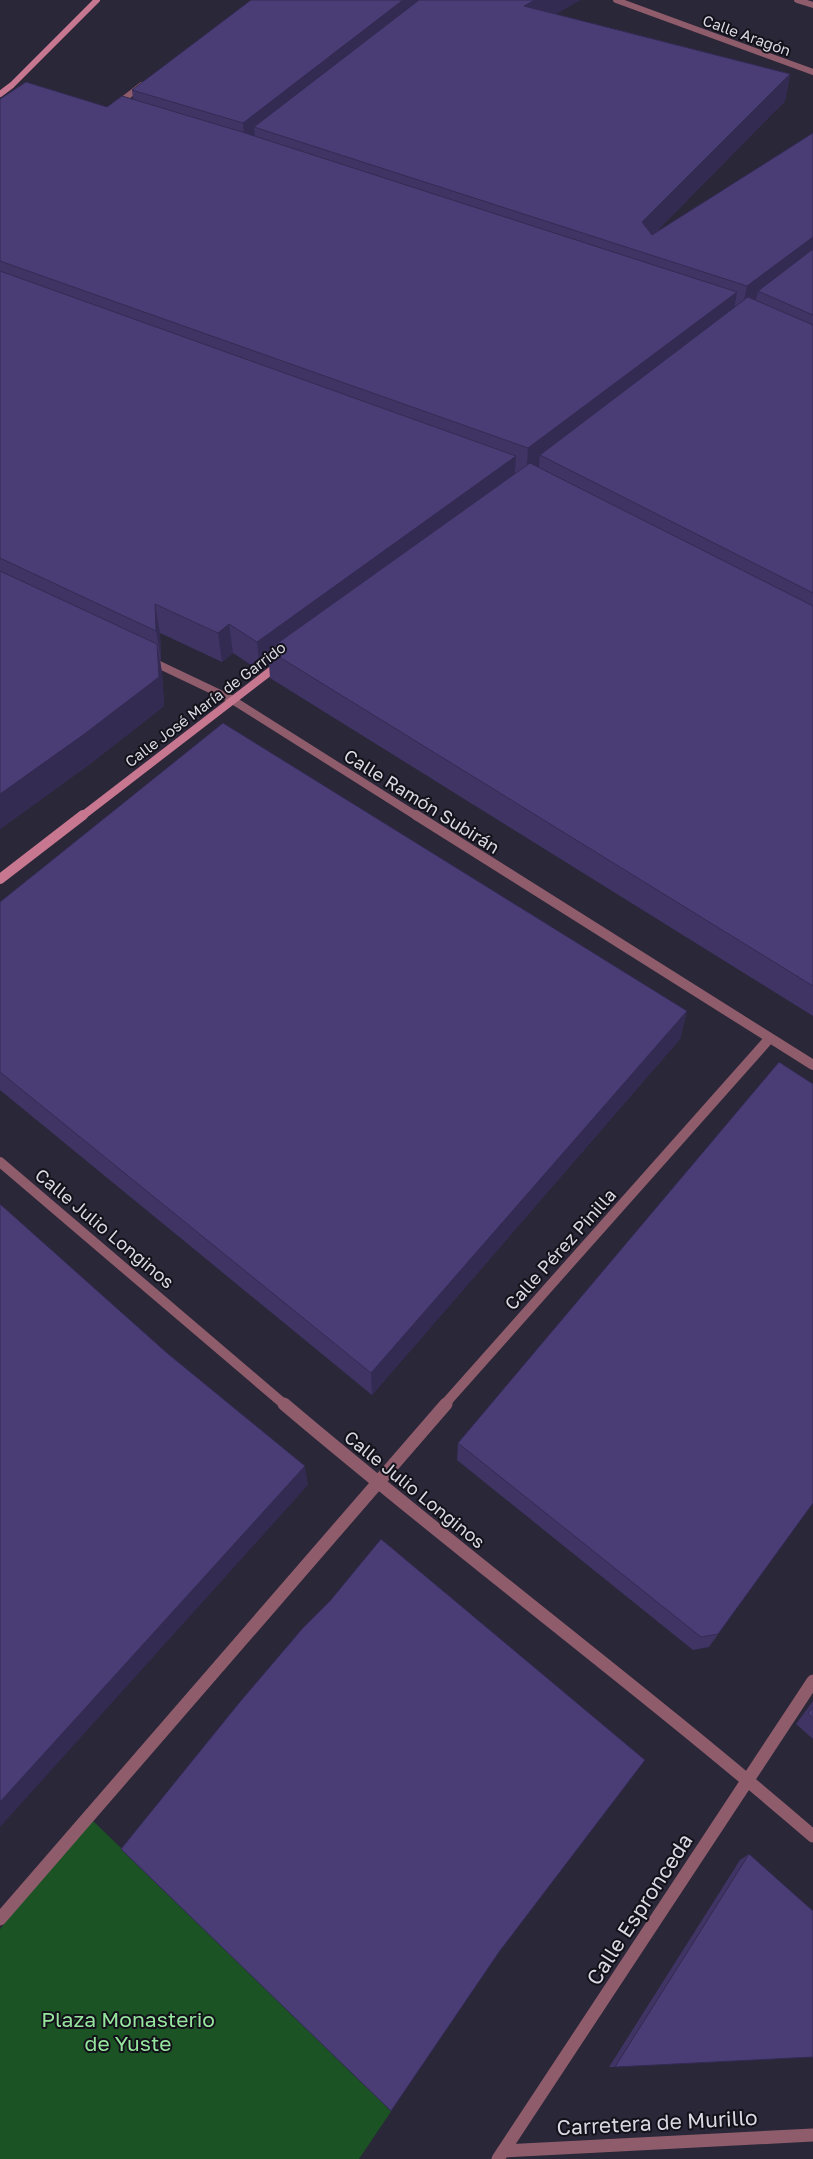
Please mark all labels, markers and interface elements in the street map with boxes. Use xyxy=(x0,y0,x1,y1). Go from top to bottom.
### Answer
street label: Calle Aragón xyxy=(701,11,793,59)
street label: Calle José María de Garrido xyxy=(121,638,289,770)
street label: Calle Ramón Subirán xyxy=(340,744,504,858)
street label: Calle Julio Longinos xyxy=(31,1163,179,1293)
street label: Calle Pérez Pinilla xyxy=(500,1184,620,1314)
street label: Calle Julio Longinos xyxy=(340,1425,490,1553)
street label: Calle Espronceda xyxy=(580,1828,698,1990)
park label: Plaza Monasterio de Yuste xyxy=(41,2006,215,2056)
street label: Carretera de Murillo xyxy=(556,2104,758,2140)

